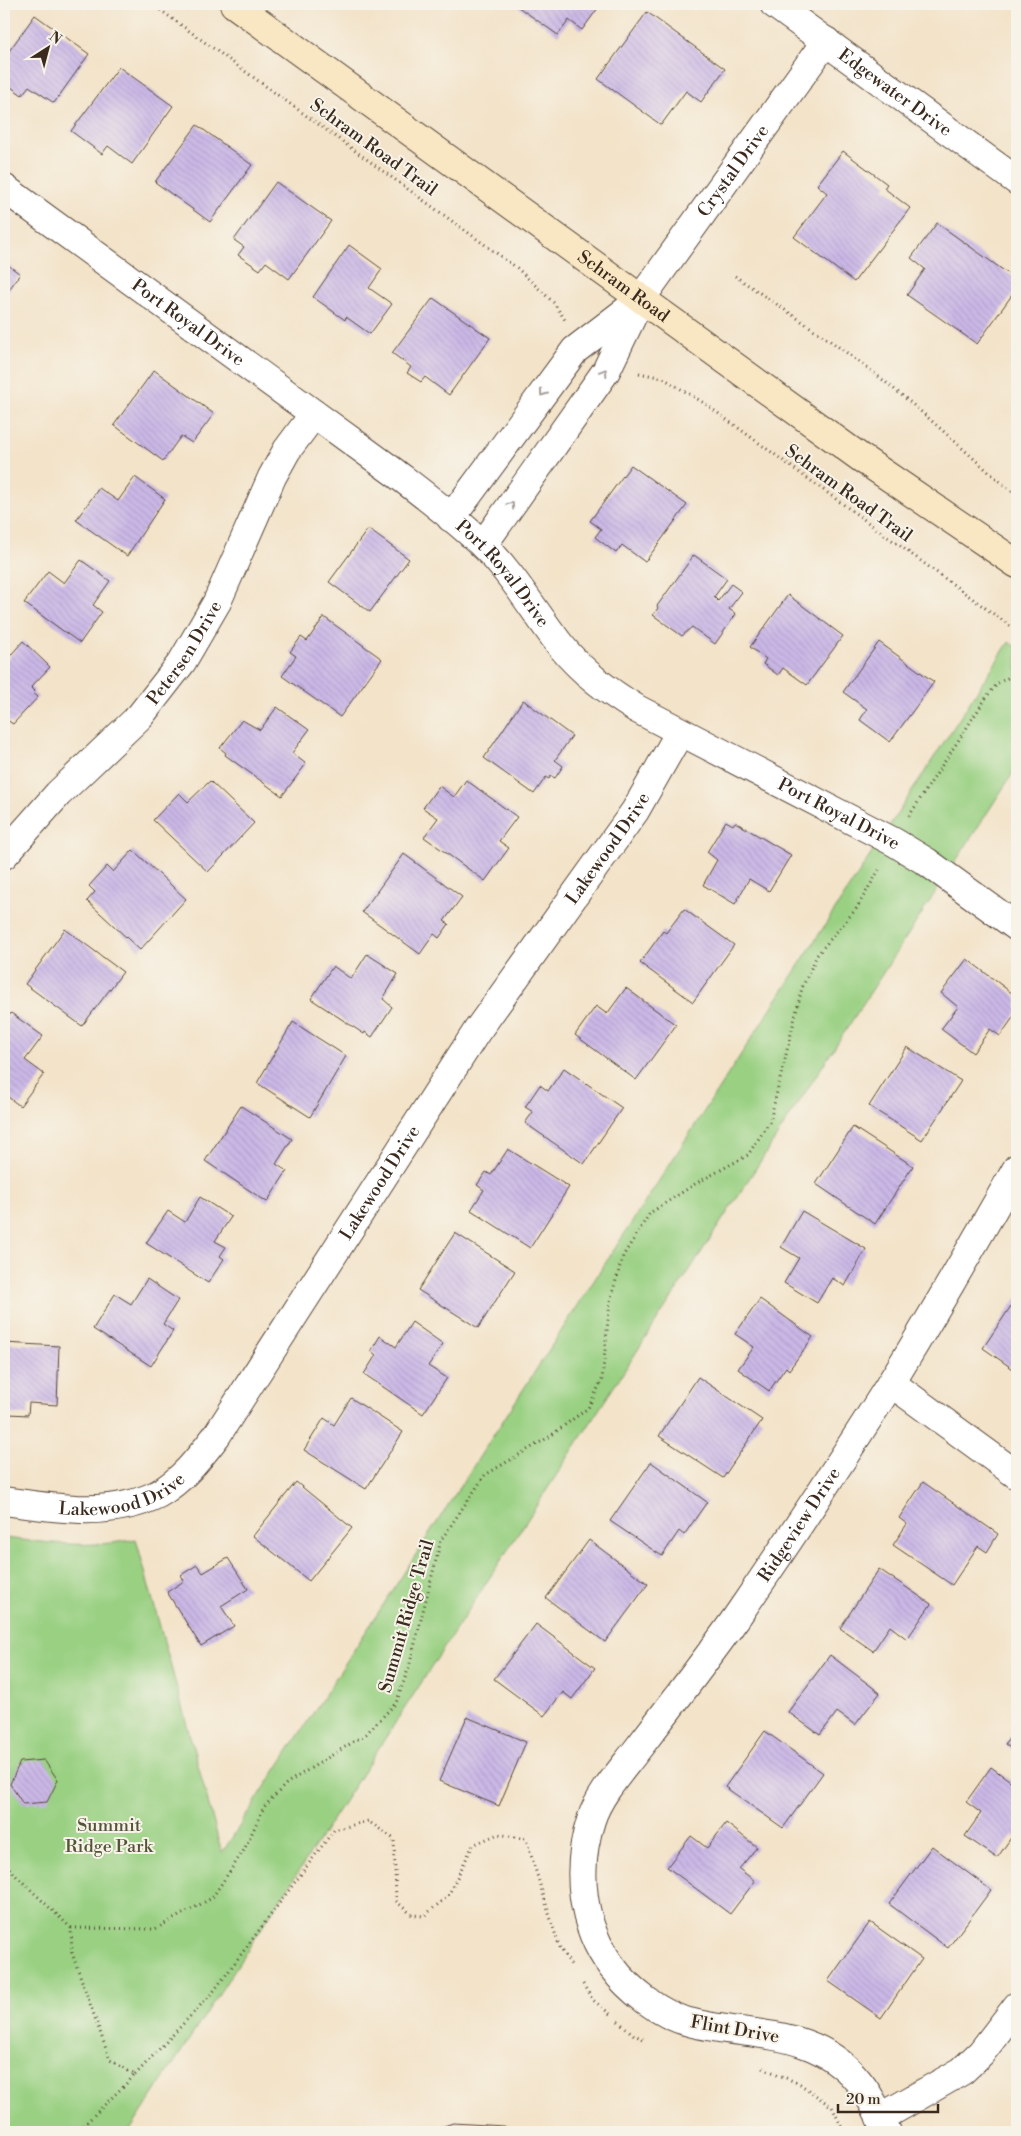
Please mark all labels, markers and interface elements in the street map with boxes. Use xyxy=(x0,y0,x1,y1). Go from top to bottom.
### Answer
north arrow xyxy=(22,22,72,72)
text: N xyxy=(45,28,65,49)
street label: Edgewater Drive xyxy=(834,44,956,142)
street label: Schram Road Trail xyxy=(306,94,442,202)
street label: Crystal Drive xyxy=(692,120,774,222)
street label: Schram Road xyxy=(573,245,674,328)
street label: Port Royal Drive xyxy=(127,274,249,371)
one-way arrow xyxy=(598,368,608,377)
one-way arrow xyxy=(540,388,549,397)
street label: Schram Road Trail xyxy=(781,440,917,548)
one-way arrow xyxy=(505,501,514,511)
street label: Port Royal Drive xyxy=(451,515,554,632)
street label: Petersen Drive xyxy=(142,597,227,710)
street label: Port Royal Drive xyxy=(774,773,904,855)
street label: Lakewood Drive xyxy=(561,788,655,909)
street label: Lakewood Drive xyxy=(335,1121,425,1244)
street label: Ridgeview Drive xyxy=(753,1463,846,1587)
street label: Lakewood Drive xyxy=(58,1468,190,1521)
street label: Summit Ridge Trail xyxy=(374,1536,440,1695)
park label: Summit Ridge Park xyxy=(65,1814,155,1858)
street label: Flint Drive xyxy=(689,2010,781,2049)
scale bar xyxy=(838,2081,938,2113)
text: 20 m xyxy=(846,2090,881,2109)

